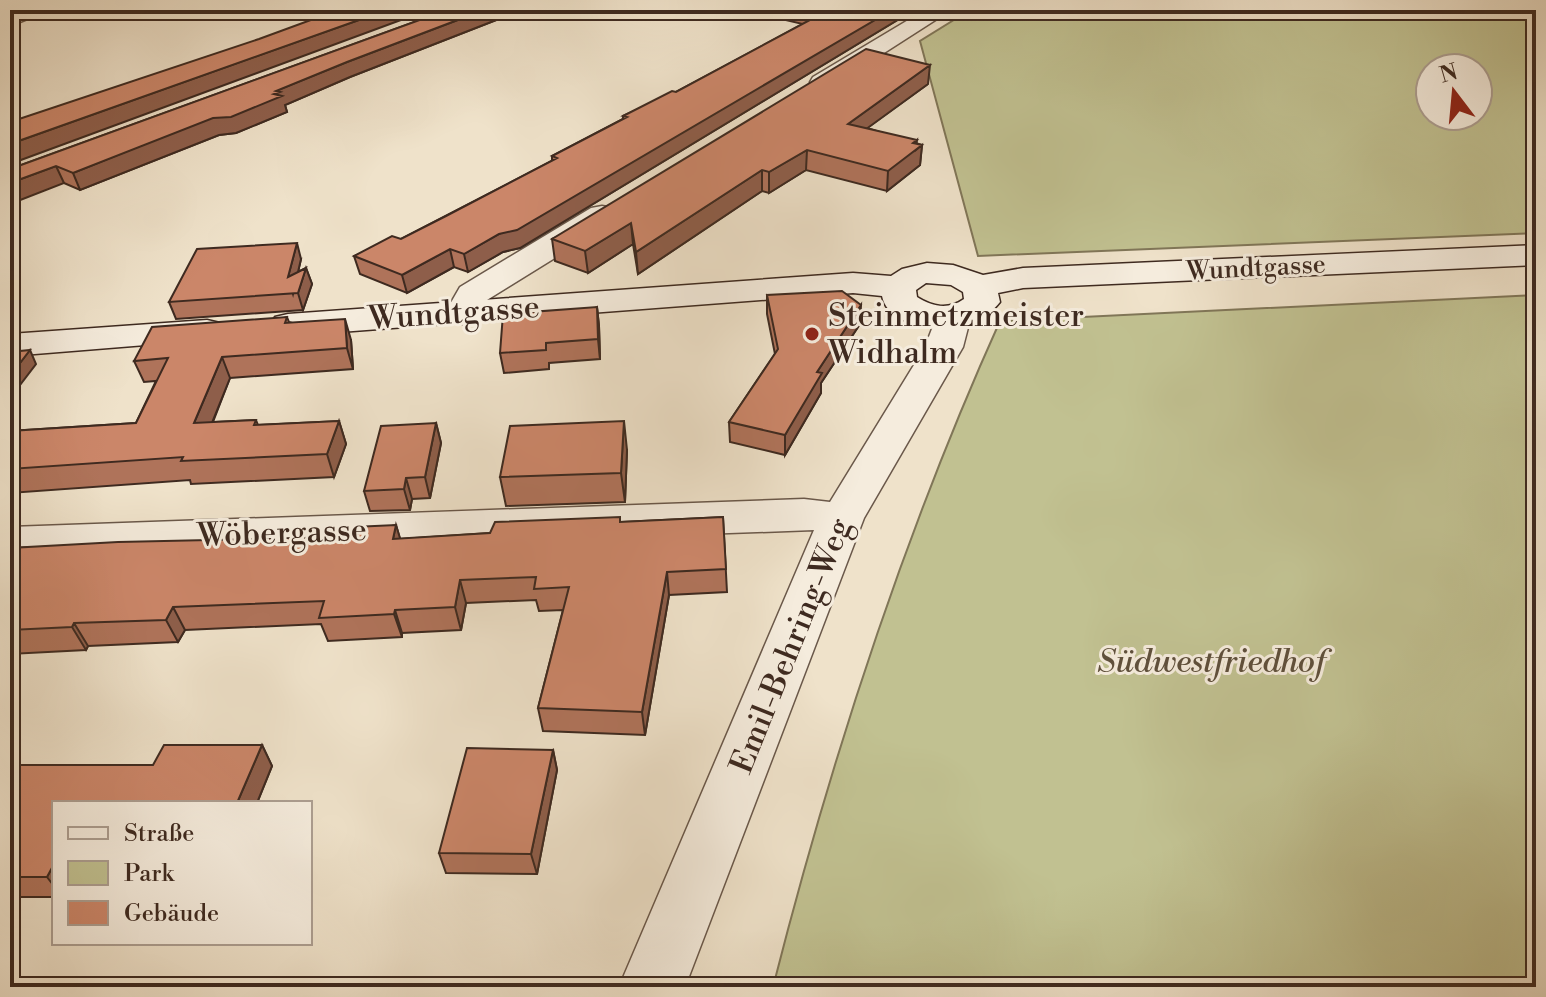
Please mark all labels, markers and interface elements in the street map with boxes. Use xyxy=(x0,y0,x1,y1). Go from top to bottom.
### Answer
north arrow xyxy=(1414,52,1494,132)
text: N xyxy=(1437,59,1462,90)
street label: Wundtgasse xyxy=(1184,248,1327,288)
street label: Wundtgasse xyxy=(366,287,541,339)
place label: Steinmetzmeister Widhalm xyxy=(827,296,1084,373)
marker: Steinmetzmeister Widhalm xyxy=(803,325,821,343)
street label: Wöbergasse xyxy=(195,510,368,556)
street label: Emil-Behring-Weg xyxy=(722,512,861,780)
park label: Südwestfriedhof xyxy=(1097,642,1333,682)
legend xyxy=(52,801,312,945)
text: Straße xyxy=(124,819,194,849)
text: Park xyxy=(124,859,175,889)
text: Gebäude xyxy=(124,899,219,929)

